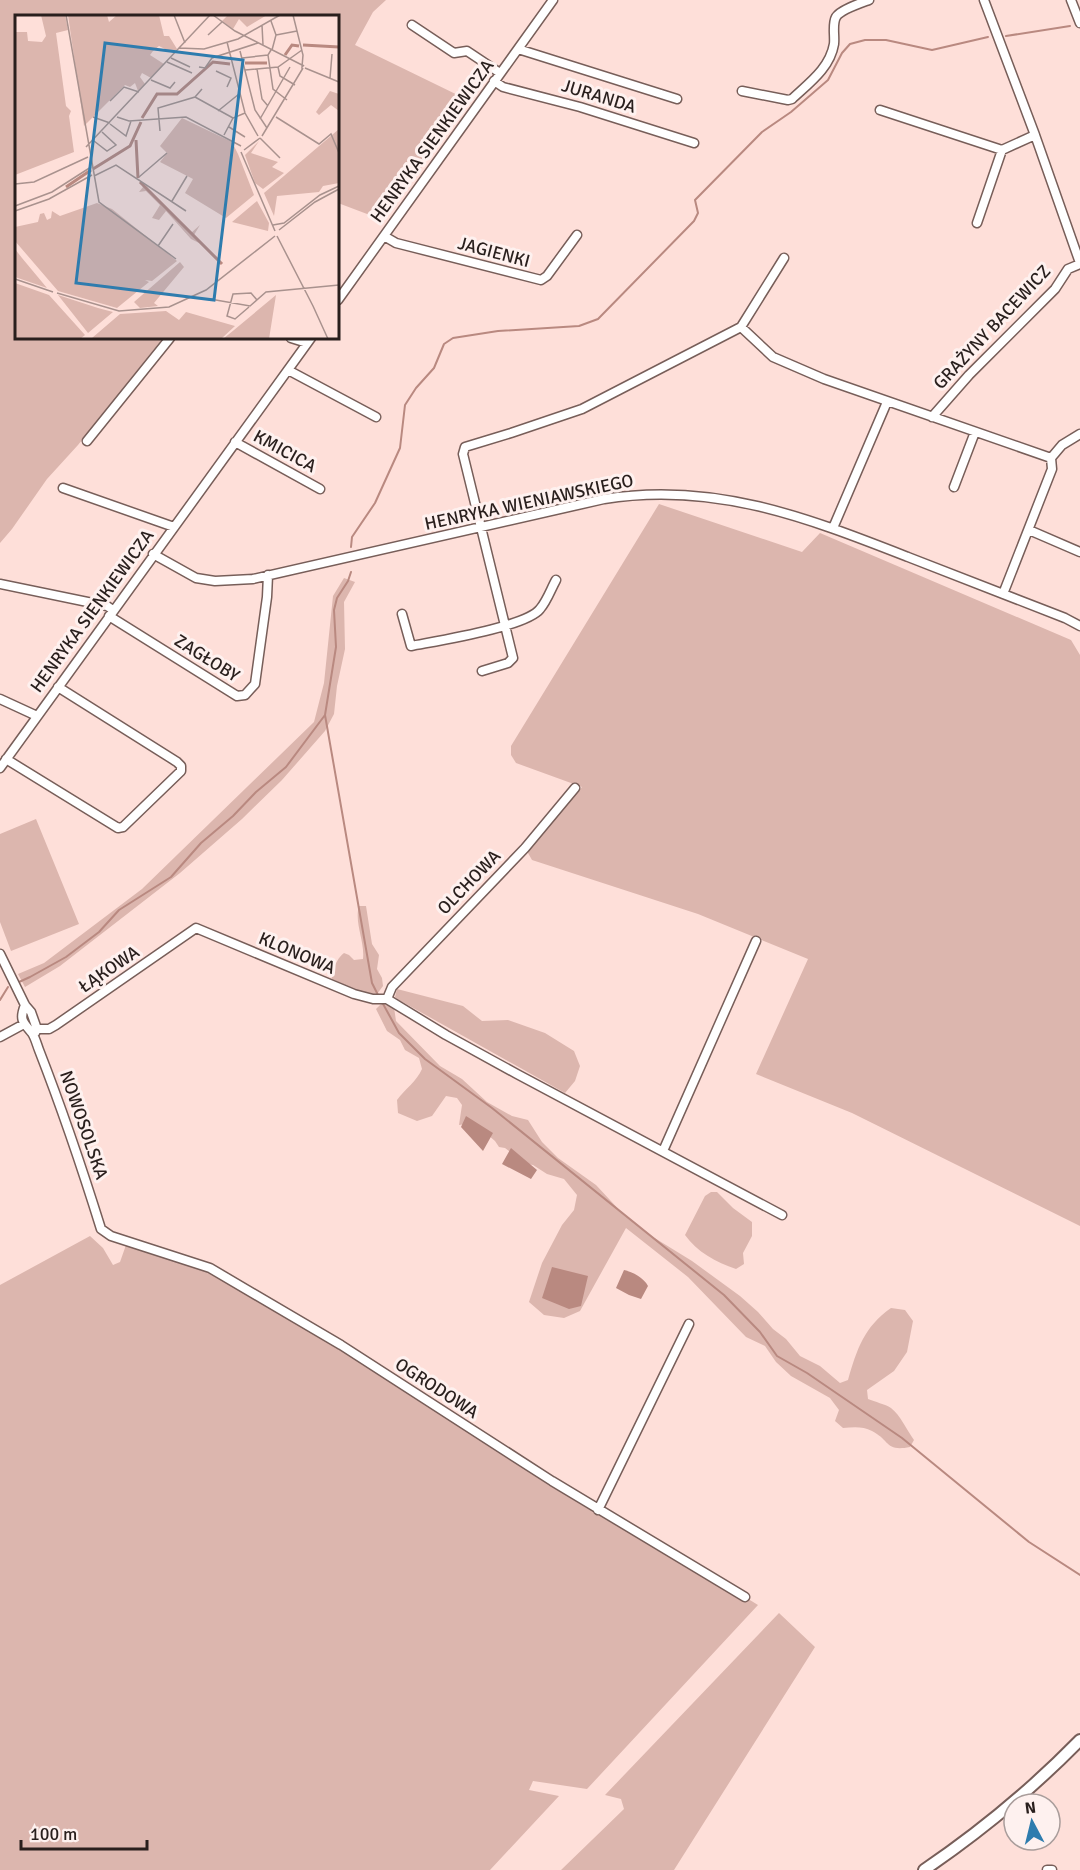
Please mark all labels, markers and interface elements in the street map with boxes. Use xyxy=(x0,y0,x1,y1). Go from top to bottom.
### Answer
inset map xyxy=(15,15,339,339)
street label: HENRYKA SIENKIEWICZA xyxy=(365,55,499,227)
street label: JURANDA xyxy=(559,74,639,118)
street label: JAGIENKI xyxy=(456,232,532,272)
street label: GRAŻYNY BACEWICZ xyxy=(929,260,1055,394)
street label: KMICICA xyxy=(250,425,320,477)
street label: HENRYKA WIENIAWSKIEGO xyxy=(423,469,635,535)
street label: HENRYKA SIENKIEWICZA xyxy=(25,525,159,697)
street label: ZAGŁOBY xyxy=(170,629,244,687)
street label: OLCHOWA xyxy=(433,845,505,919)
street label: KLONOWA xyxy=(255,927,339,979)
street label: ŁĄKOWA xyxy=(74,941,144,997)
street label: NOWOSOLSKA xyxy=(55,1068,113,1182)
street label: OGRODOWA xyxy=(391,1353,483,1423)
north arrow xyxy=(1002,1792,1062,1852)
text: N xyxy=(1024,1798,1037,1819)
scale bar xyxy=(21,1813,147,1851)
text: 100 m xyxy=(30,1823,77,1845)

